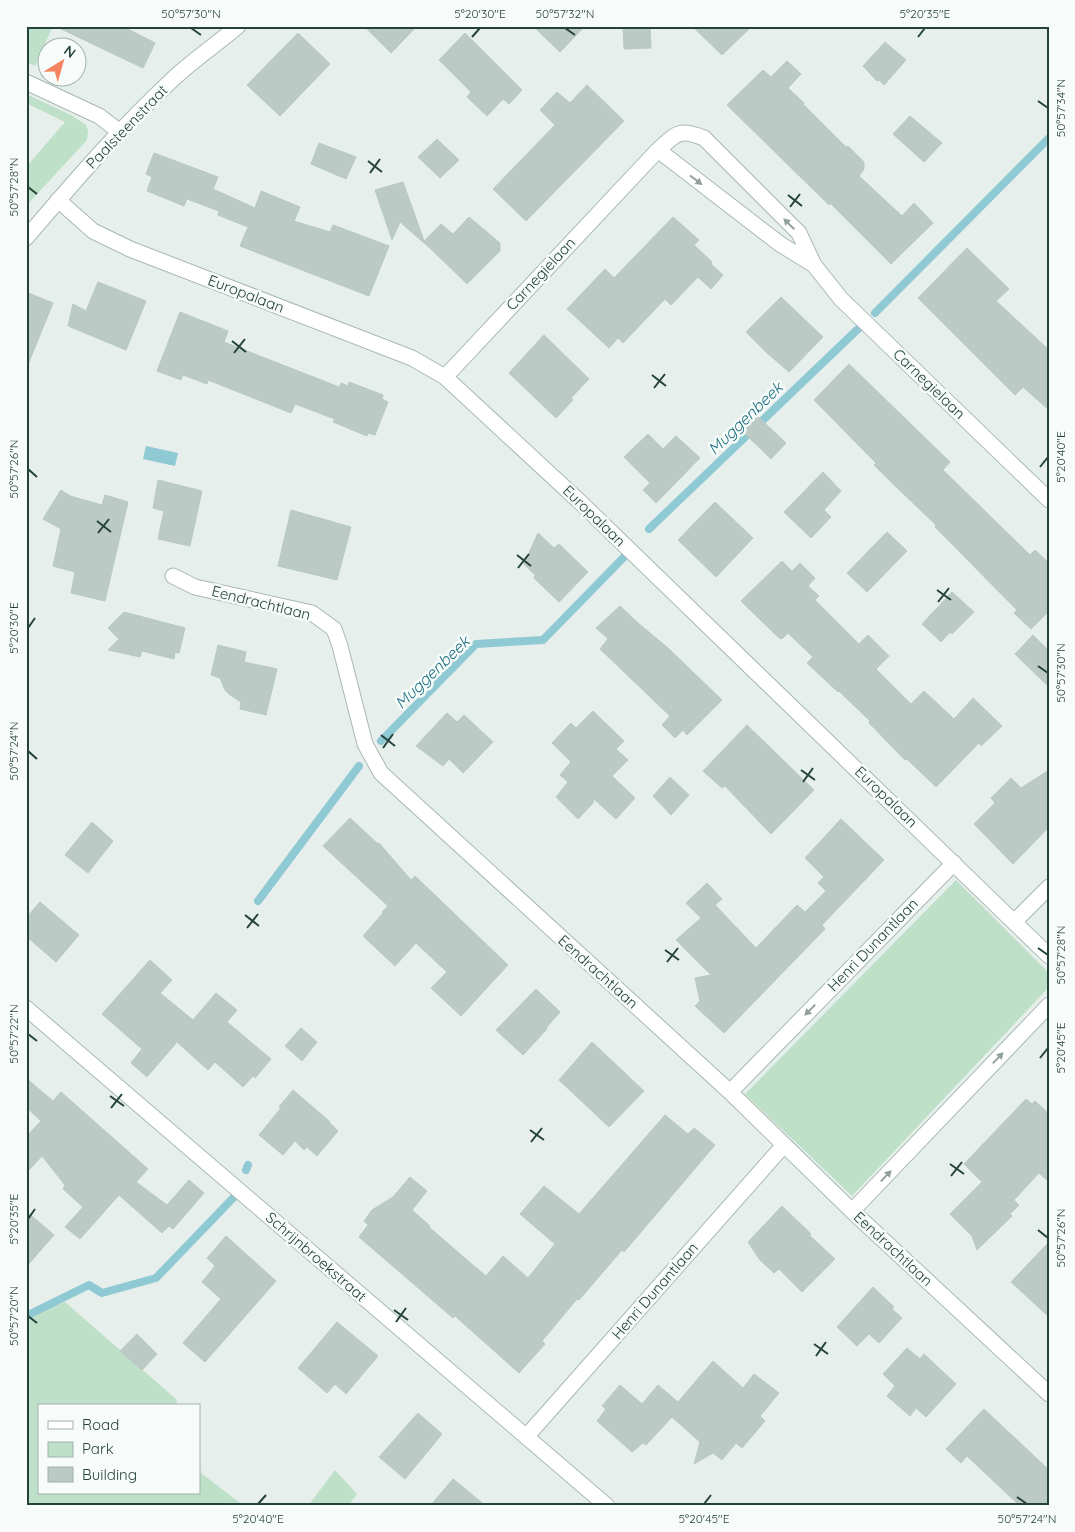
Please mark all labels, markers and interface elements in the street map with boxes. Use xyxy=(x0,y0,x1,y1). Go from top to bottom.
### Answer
text: 50°57'30"N xyxy=(161,6,221,21)
text: 5°20'30"E xyxy=(454,6,506,21)
text: 50°57'32"N xyxy=(536,6,594,21)
text: 5°20'35"E xyxy=(900,6,951,21)
north arrow xyxy=(38,38,88,88)
text: N xyxy=(60,41,79,62)
text: 50°57'34"N xyxy=(1053,79,1068,137)
street label: Paalsteenstraat xyxy=(82,81,171,173)
text: 50°57'28"N xyxy=(6,157,21,217)
one-way arrow xyxy=(690,174,703,185)
one-way arrow xyxy=(783,218,795,230)
street label: Carnegielaan xyxy=(502,233,579,314)
street label: Europalaan xyxy=(205,270,287,317)
street label: Carnegielaan xyxy=(889,344,969,423)
water label: Muggenbeek xyxy=(703,376,788,459)
text: 5°20'40"E xyxy=(1053,431,1068,483)
text: 50°57'26"N xyxy=(6,439,21,499)
street label: Europalaan xyxy=(559,481,630,550)
street label: Eendrachtlaan xyxy=(210,581,313,624)
text: 5°20'30"E xyxy=(6,602,21,654)
water label: Muggenbeek xyxy=(390,630,475,713)
text: 50°57'30"N xyxy=(1053,643,1068,703)
text: 50°57'24"N xyxy=(6,722,21,780)
street label: Europalaan xyxy=(851,762,922,831)
street label: Henri Dunantlaan xyxy=(823,894,922,995)
text: 50°57'28"N xyxy=(1053,925,1068,985)
street label: Eendrachtlaan xyxy=(554,931,642,1013)
text: 50°57'22"N xyxy=(6,1004,21,1064)
one-way arrow xyxy=(804,1004,816,1016)
text: 5°20'45"E xyxy=(1053,1022,1068,1074)
one-way arrow xyxy=(992,1053,1004,1065)
one-way arrow xyxy=(880,1170,892,1182)
text: 5°20'35"E xyxy=(6,1193,21,1244)
street label: Eendrachtlaan xyxy=(850,1207,937,1290)
street label: Schrijnbroekstraat xyxy=(262,1208,371,1306)
text: 50°57'26"N xyxy=(1053,1208,1068,1268)
street label: Henri Dunantlaan xyxy=(607,1238,702,1343)
text: 50°57'20"N xyxy=(6,1286,21,1346)
legend xyxy=(38,1404,200,1494)
text: Road xyxy=(82,1415,119,1434)
text: Park xyxy=(82,1439,114,1458)
text: Building xyxy=(82,1465,137,1484)
text: 5°20'40"E xyxy=(232,1511,284,1526)
text: 5°20'45"E xyxy=(679,1511,730,1526)
text: 50°57'24"N xyxy=(998,1511,1056,1526)

